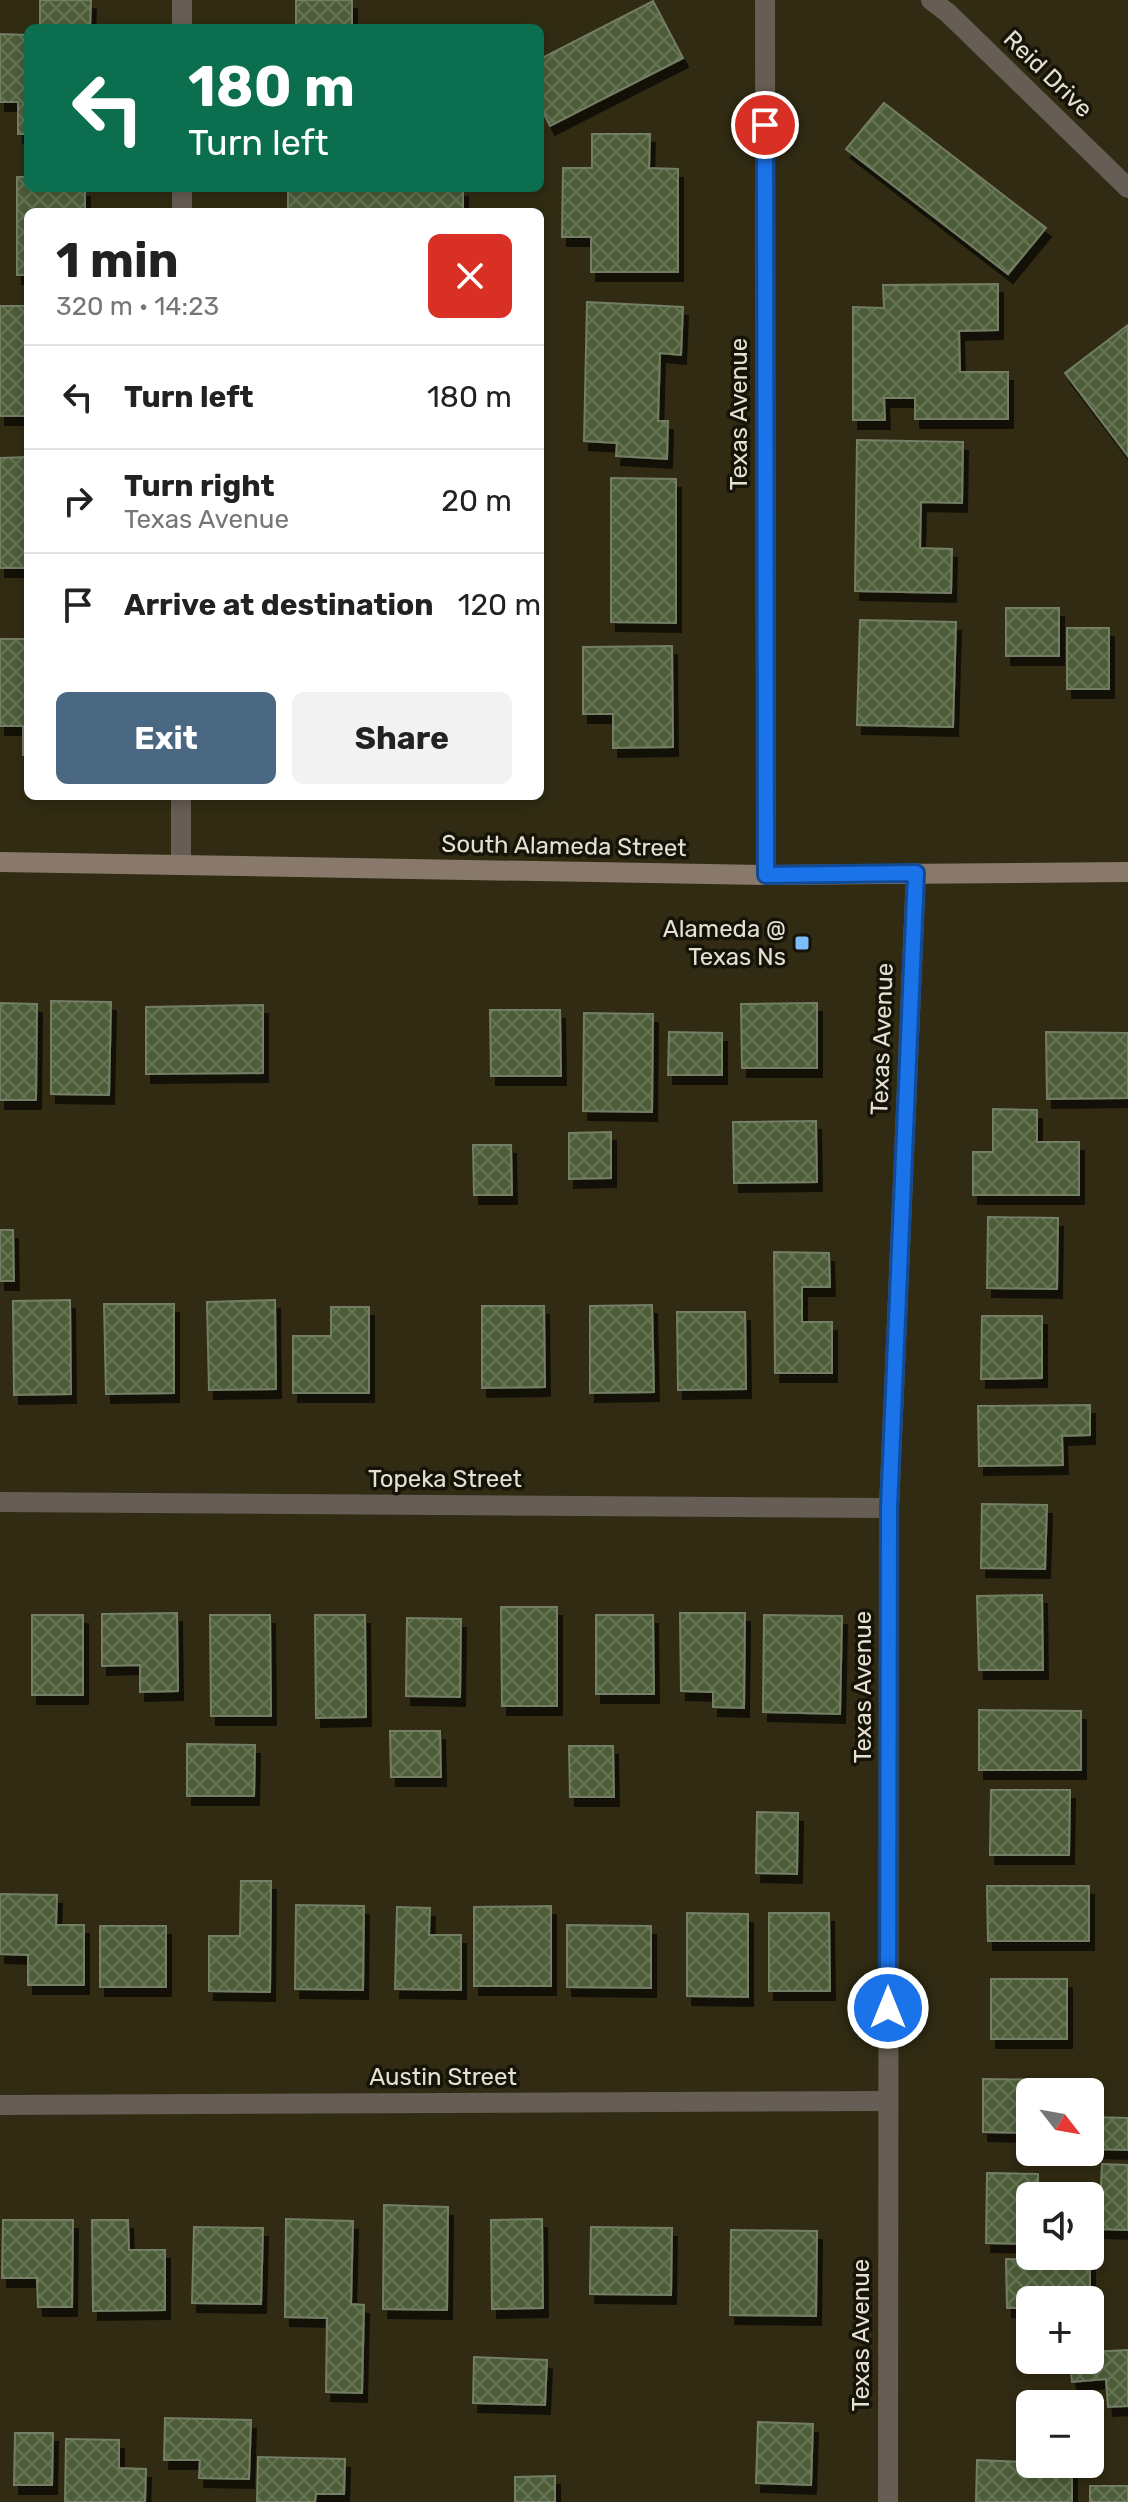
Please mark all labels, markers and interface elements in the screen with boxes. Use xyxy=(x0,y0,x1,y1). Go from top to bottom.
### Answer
street label: Reid Drive xyxy=(998,25,1098,123)
text: 180 m xyxy=(188,54,355,120)
icon: left xyxy=(56,56,160,160)
pin xyxy=(731,91,799,159)
icon: arrive xyxy=(743,103,787,147)
text: Turn left xyxy=(188,121,329,164)
text: 1 min xyxy=(56,232,179,289)
button: close xyxy=(428,234,512,318)
text: 320 m · 14:23 xyxy=(56,291,219,322)
street label: Texas Avenue xyxy=(725,338,753,490)
icon: left xyxy=(56,375,100,419)
text: Turn left xyxy=(124,379,254,415)
text: 180 m xyxy=(427,379,512,415)
text: Turn right xyxy=(124,468,275,504)
icon: right xyxy=(56,479,100,523)
text: 20 m xyxy=(441,483,512,519)
text: Texas Avenue xyxy=(124,504,289,535)
icon: arrive xyxy=(56,583,100,627)
text: Arrive at destination xyxy=(124,587,434,623)
text: 120 m xyxy=(458,587,541,623)
button: Exit xyxy=(56,692,276,784)
button: Share xyxy=(292,692,512,784)
street label: South Alameda Street xyxy=(441,830,687,862)
place label: Alameda @ Texas Ns xyxy=(663,915,786,971)
marker: Alameda @ Texas Ns xyxy=(793,934,811,952)
street label: Texas Avenue xyxy=(865,962,899,1116)
street label: Topeka Street xyxy=(368,1465,522,1493)
street label: Texas Avenue xyxy=(849,1611,877,1763)
position arrow xyxy=(846,1966,930,2050)
street label: Austin Street xyxy=(369,2063,517,2091)
north arrow xyxy=(1016,2078,1104,2166)
map controls xyxy=(1016,2078,1104,2478)
button: sound xyxy=(1016,2182,1104,2270)
street label: Texas Avenue xyxy=(847,2259,875,2411)
button: + xyxy=(1016,2286,1104,2374)
button: − xyxy=(1016,2390,1104,2478)

